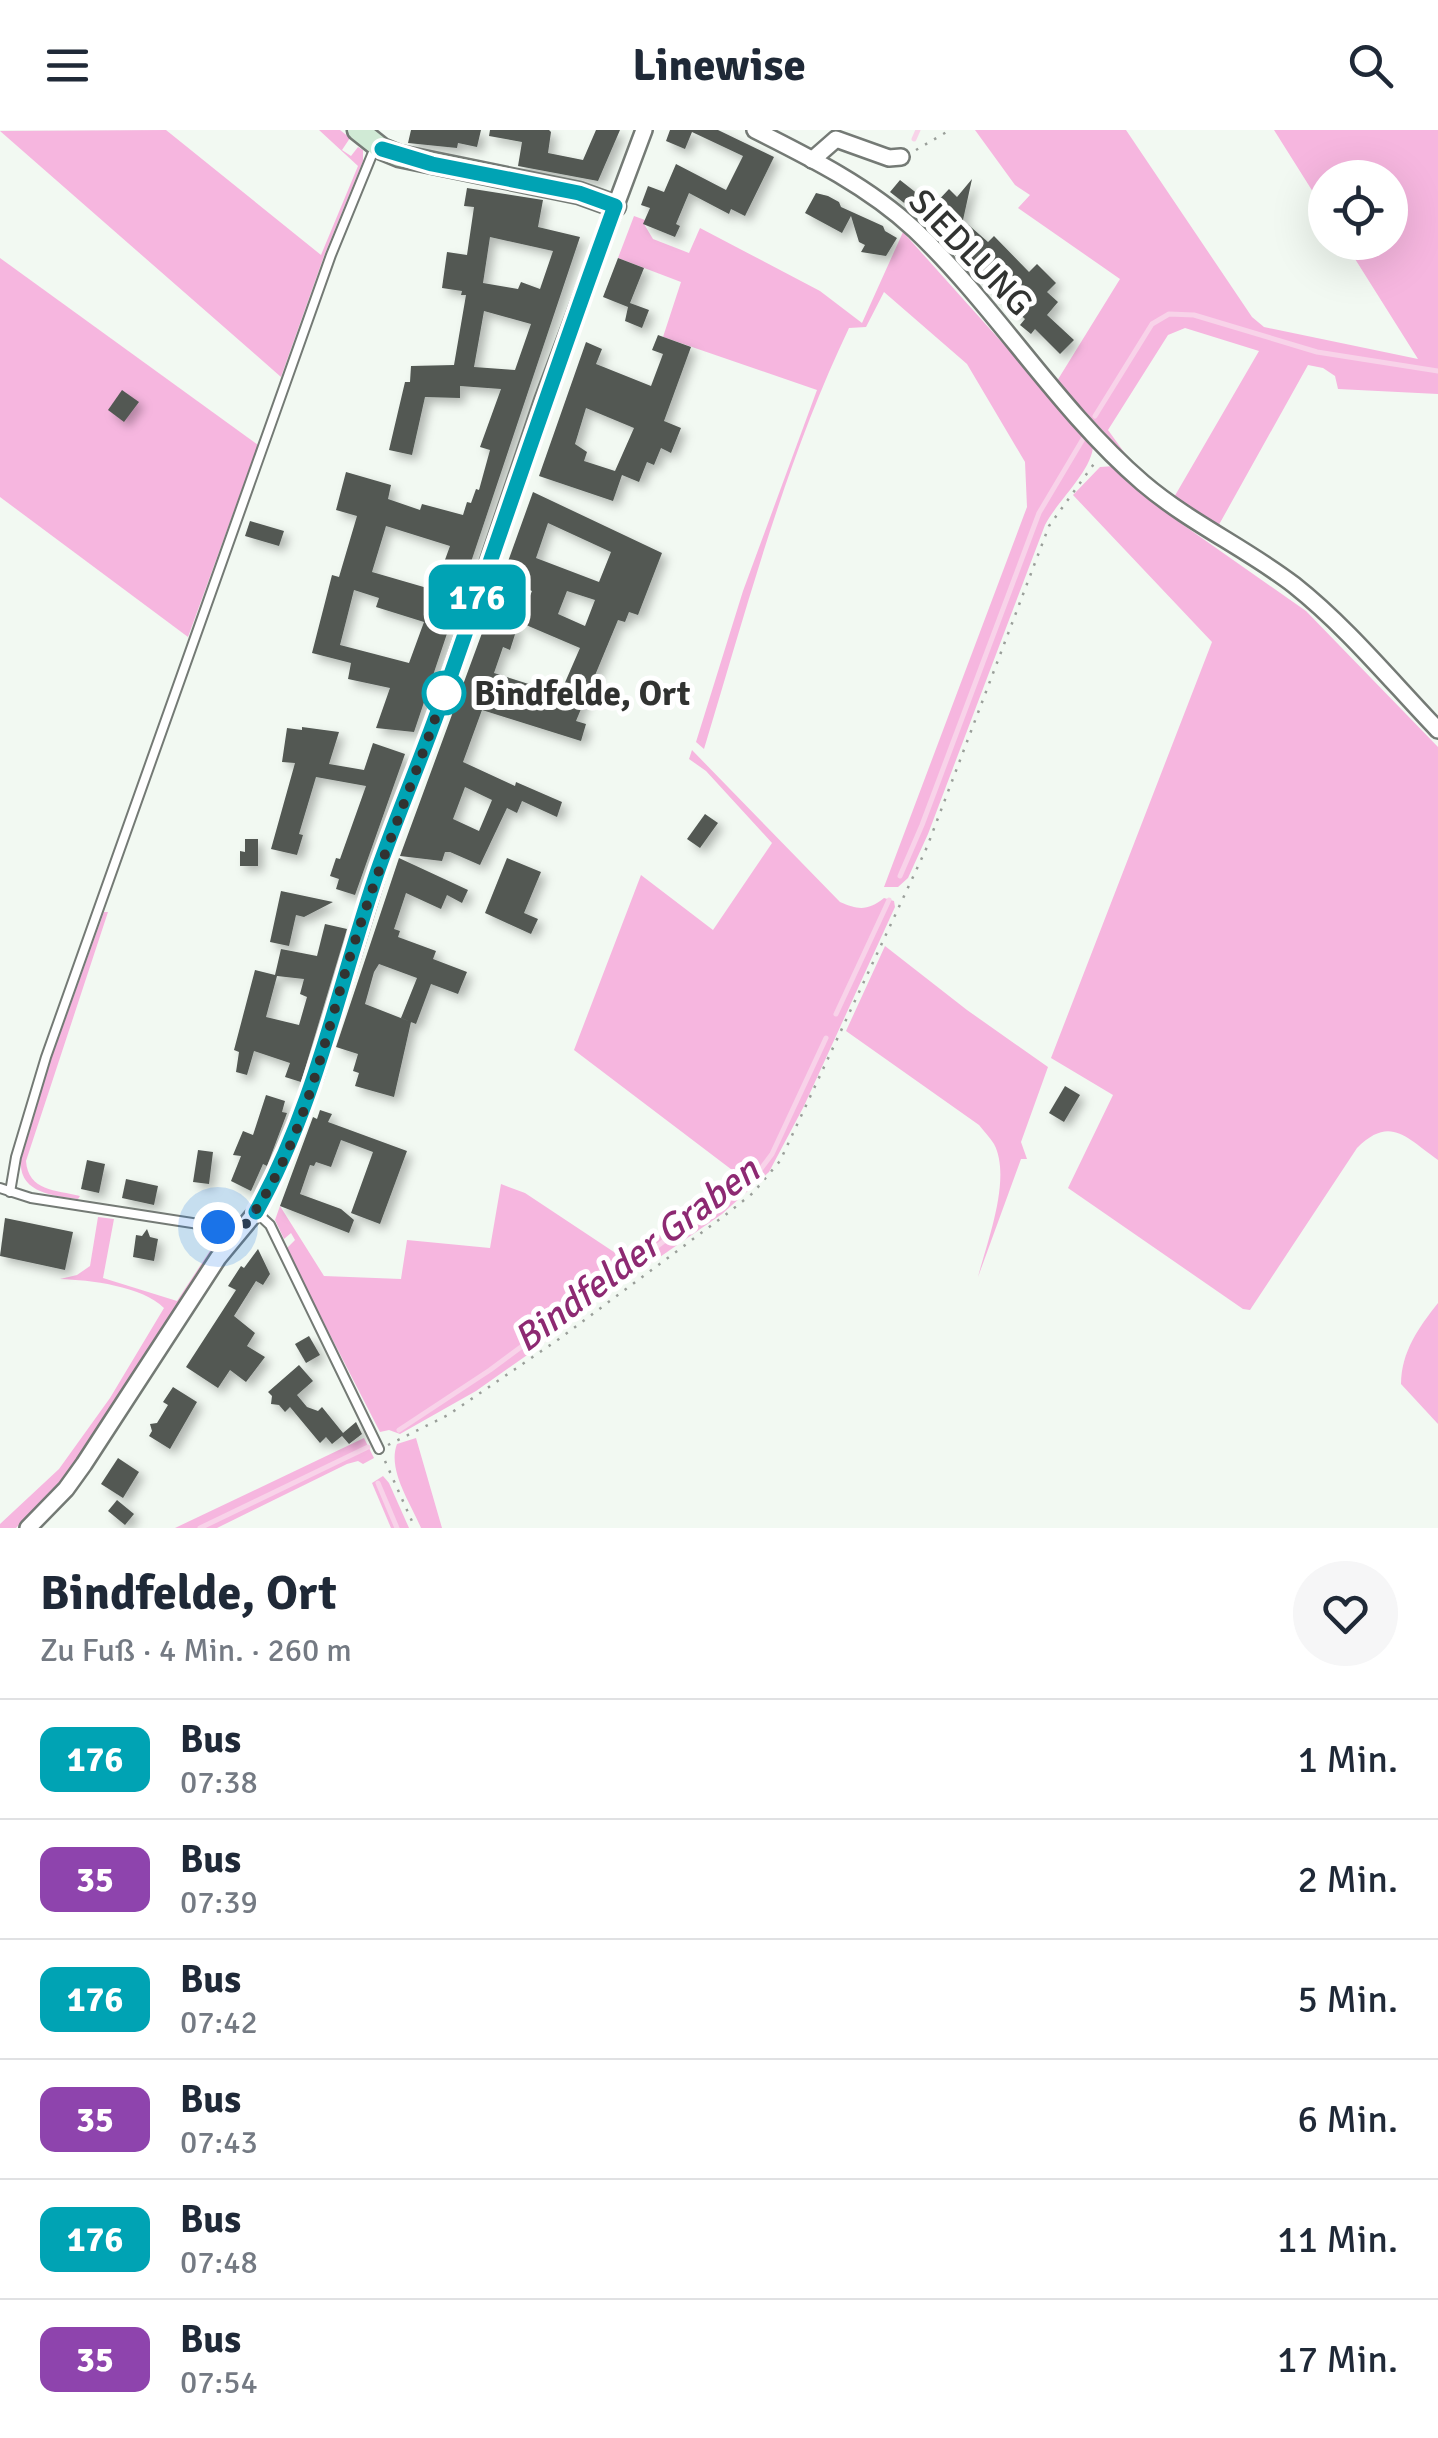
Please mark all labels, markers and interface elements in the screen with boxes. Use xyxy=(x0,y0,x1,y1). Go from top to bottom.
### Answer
icon: menu xyxy=(40,38,95,93)
text: Linewise xyxy=(632,38,806,93)
icon: search xyxy=(1343,38,1398,93)
map controls xyxy=(1308,160,1408,260)
button: locate xyxy=(1308,160,1408,260)
street label: SIEDLUNG xyxy=(900,180,1041,325)
line badge: 176 xyxy=(420,564,534,630)
text: 176 xyxy=(449,576,505,619)
marker: Bindfelde, Ort xyxy=(423,672,465,714)
place label: Bindfelde, Ort xyxy=(474,672,690,715)
water label: Bindfelder Graben xyxy=(504,1146,769,1362)
your location xyxy=(193,1202,243,1252)
button: heart xyxy=(1293,1561,1398,1666)
text: Bindfelde, Ort xyxy=(40,1564,337,1623)
text: Zu Fuß · 4 Min. · 260 m xyxy=(40,1631,352,1670)
text: Bus xyxy=(180,1716,241,1763)
text: 1 Min. xyxy=(1297,1736,1398,1783)
text: 176 xyxy=(67,1738,123,1781)
text: 07:38 xyxy=(180,1763,258,1802)
text: Bus xyxy=(180,1836,241,1883)
text: 2 Min. xyxy=(1297,1856,1398,1903)
text: 35 xyxy=(76,1858,114,1901)
text: 07:39 xyxy=(180,1883,258,1922)
text: Bus xyxy=(180,1956,241,2003)
text: 5 Min. xyxy=(1297,1976,1398,2023)
text: 176 xyxy=(67,1978,123,2021)
text: 07:42 xyxy=(180,2003,258,2042)
text: Bus xyxy=(180,2076,241,2123)
text: 6 Min. xyxy=(1297,2096,1398,2143)
text: 35 xyxy=(76,2098,114,2141)
text: 07:43 xyxy=(180,2123,258,2162)
text: Bus xyxy=(180,2196,241,2243)
text: 11 Min. xyxy=(1277,2216,1398,2263)
text: 176 xyxy=(67,2218,123,2261)
text: 07:48 xyxy=(180,2243,258,2282)
text: Bus xyxy=(180,2316,241,2363)
text: 17 Min. xyxy=(1277,2336,1398,2383)
text: 35 xyxy=(76,2338,114,2381)
text: 07:54 xyxy=(180,2363,258,2402)

